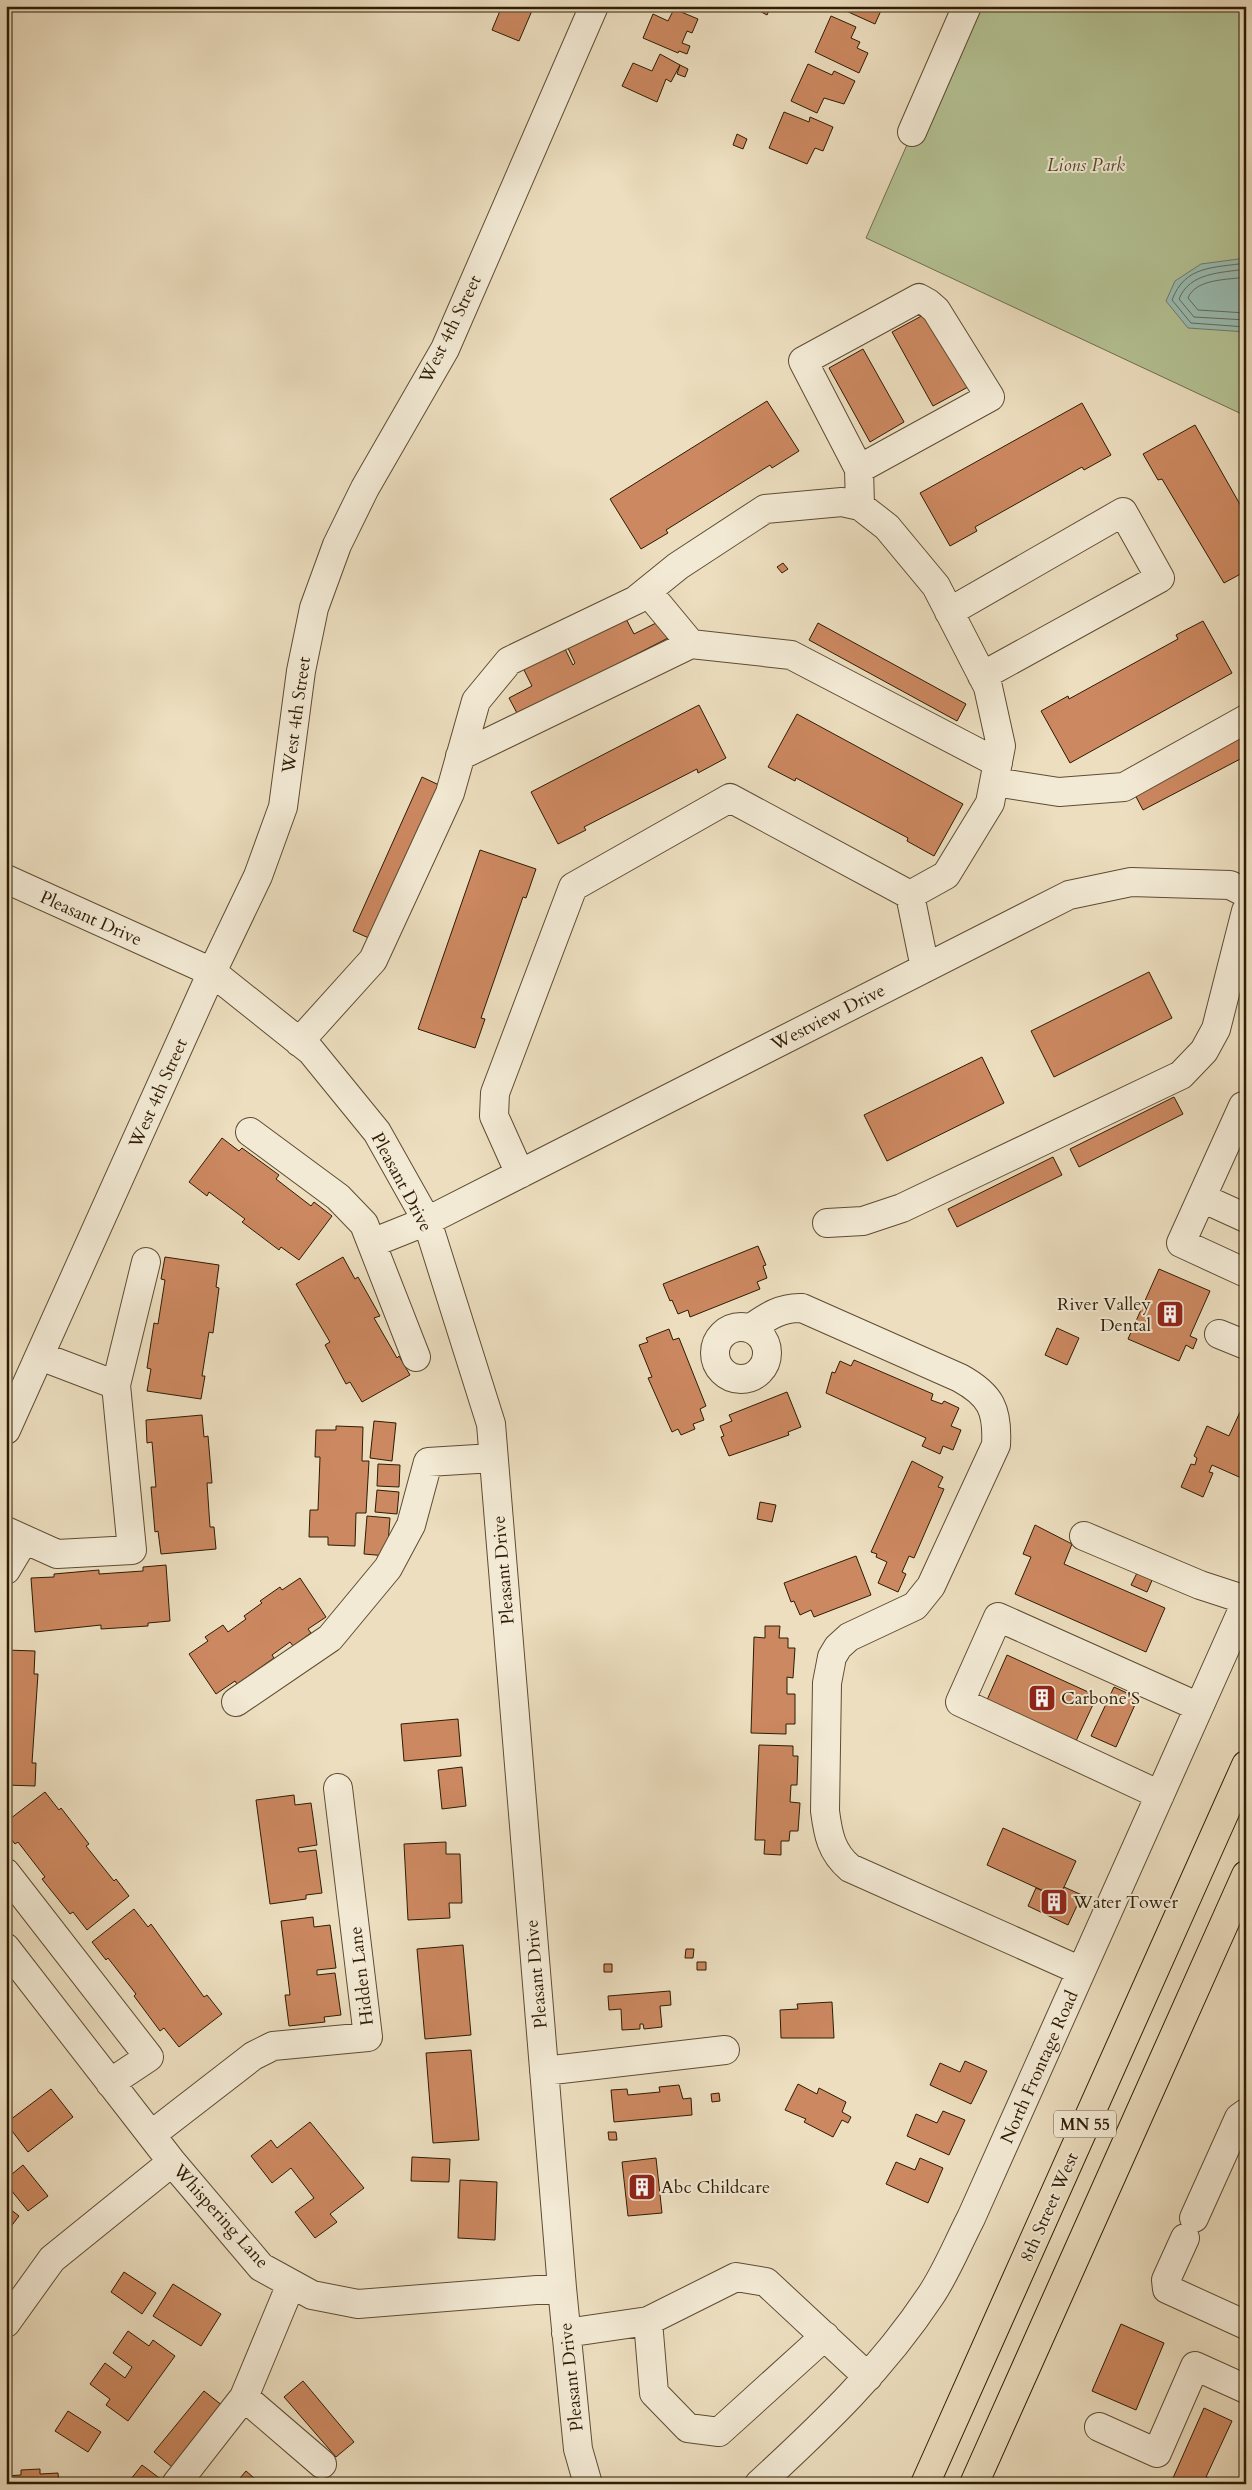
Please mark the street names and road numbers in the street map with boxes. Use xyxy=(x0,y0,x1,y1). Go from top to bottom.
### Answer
street label: West 4th Street xyxy=(413,271,488,388)
street label: West 4th Street xyxy=(276,655,317,776)
street label: Pleasant Drive xyxy=(36,885,146,952)
street label: Westview Drive xyxy=(766,978,890,1057)
street label: West 4th Street xyxy=(123,1034,194,1153)
street label: Pleasant Drive xyxy=(365,1128,438,1236)
street label: Pleasant Drive xyxy=(486,1514,521,1625)
street label: Pleasant Drive xyxy=(519,1918,554,2029)
street label: Hidden Lane xyxy=(343,1925,380,2027)
street label: North Frontage Road xyxy=(994,1986,1085,2148)
road number: MN 55 xyxy=(1054,2110,1116,2138)
street label: 8th Street West xyxy=(1014,2148,1085,2266)
street label: Whispering Lane xyxy=(166,2158,274,2274)
street label: Pleasant Drive xyxy=(553,2321,590,2433)

